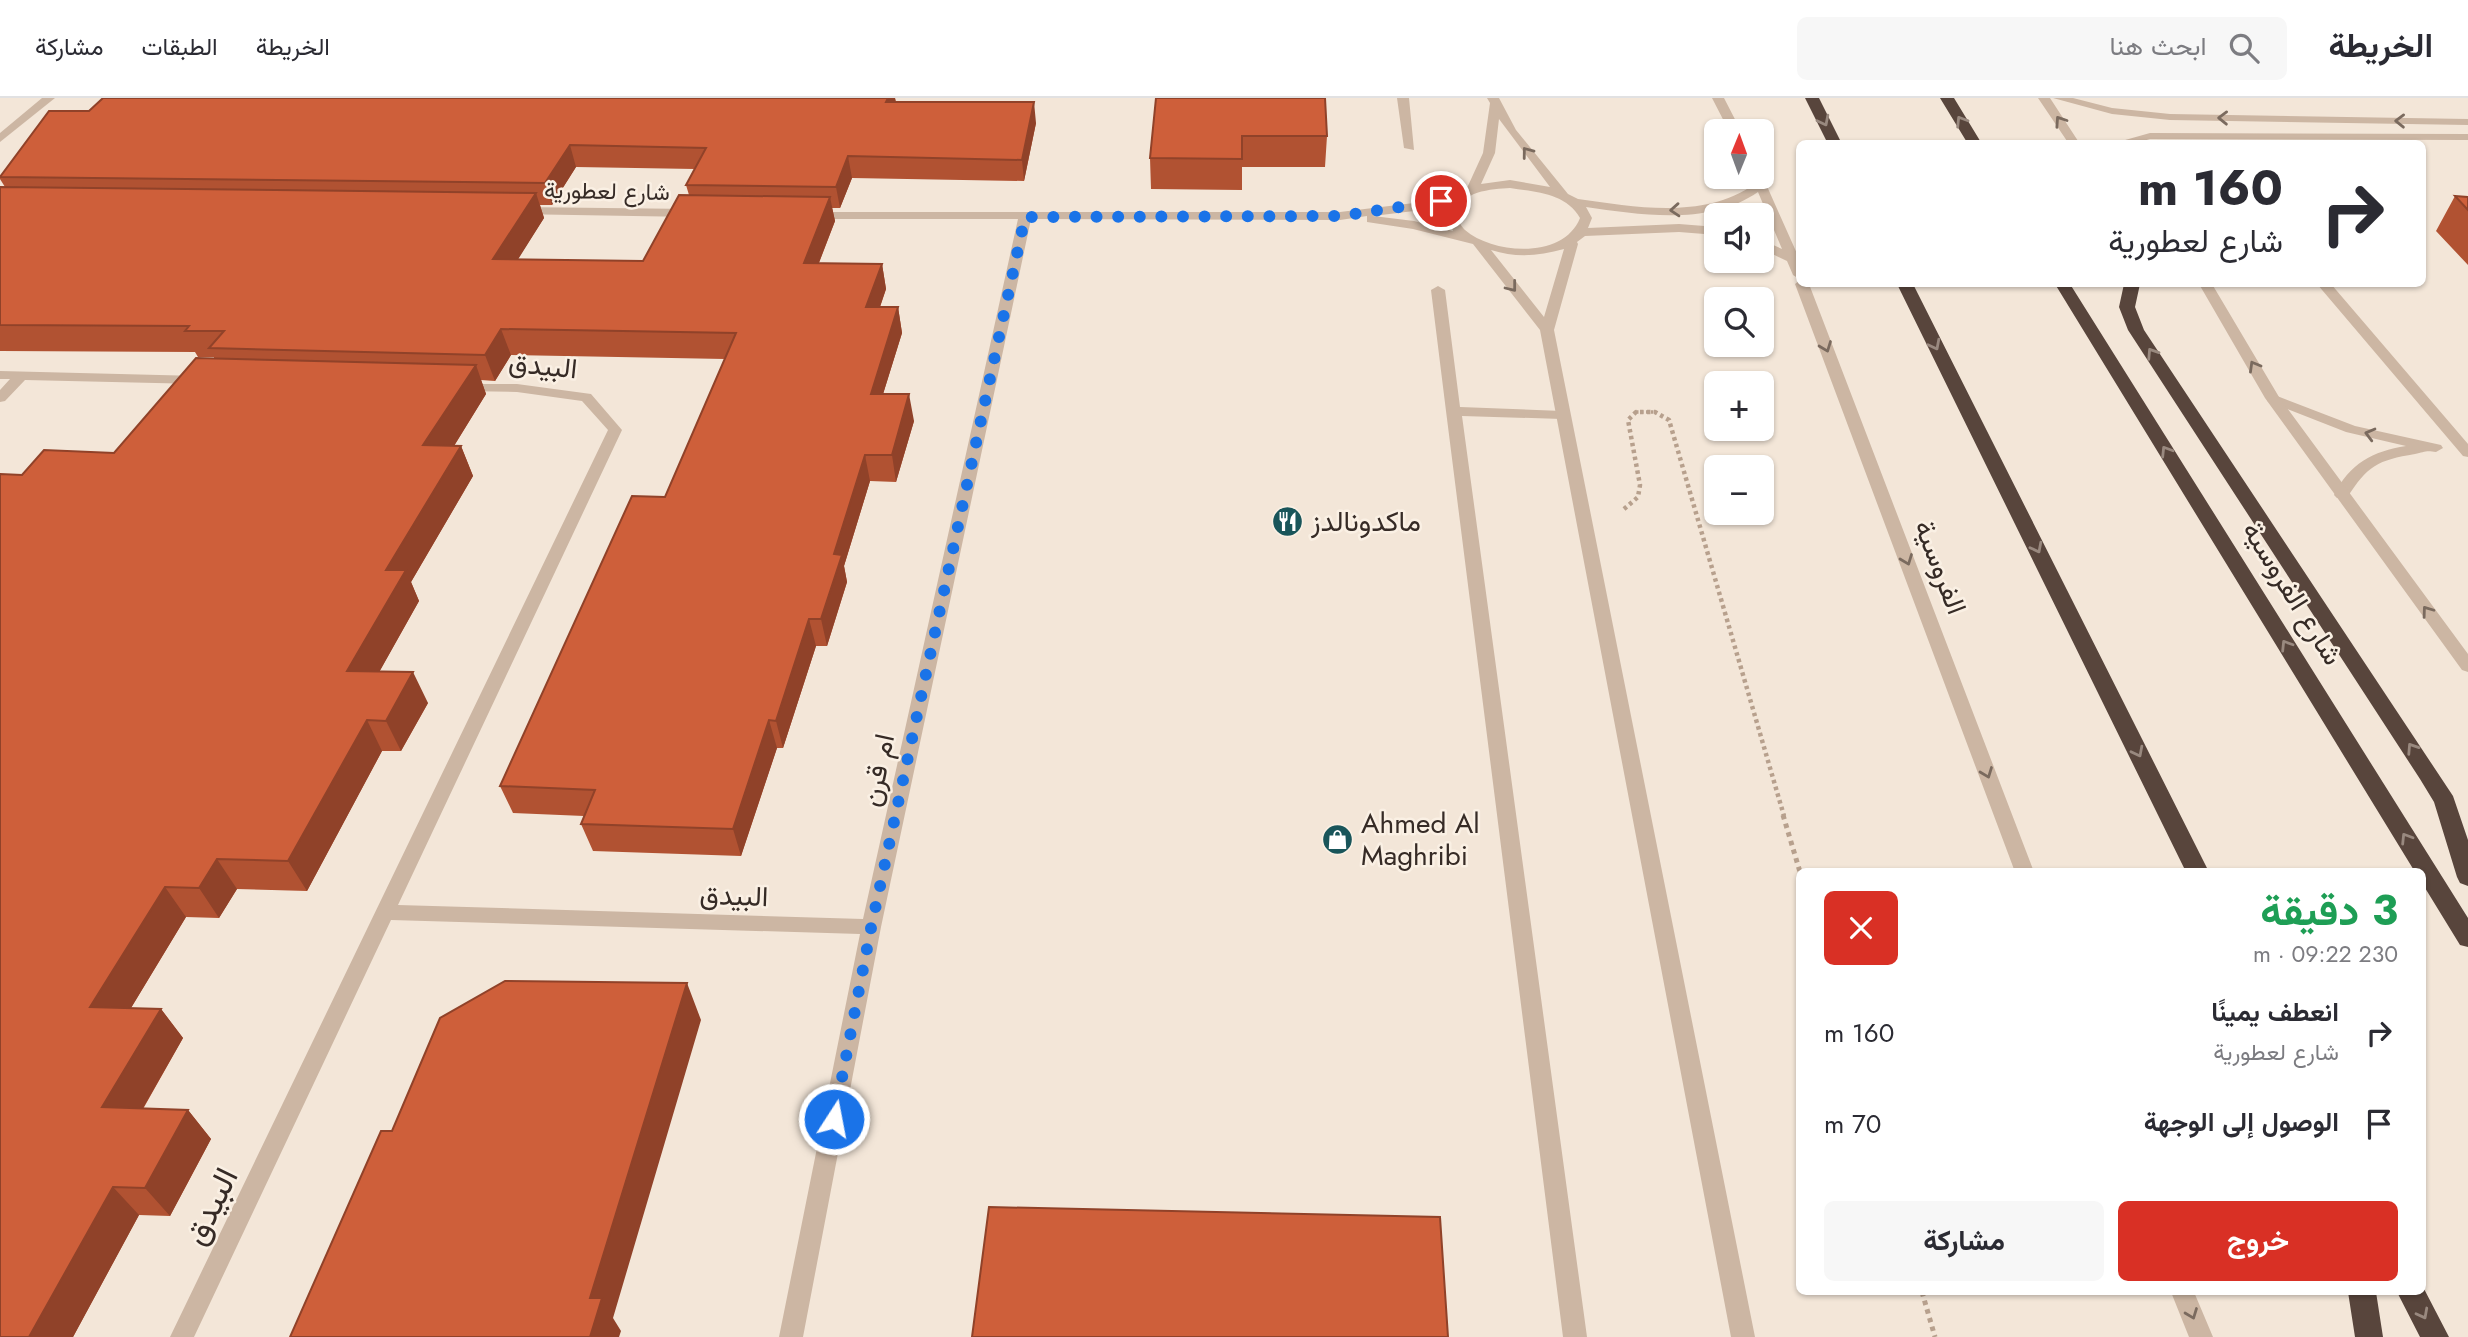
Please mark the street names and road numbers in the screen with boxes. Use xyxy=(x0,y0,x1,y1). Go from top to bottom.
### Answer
street label: شارع لعطورية xyxy=(544,173,670,209)
street label: البيدق xyxy=(507,342,579,389)
street label: شارع الفروسية xyxy=(2232,513,2353,673)
street label: الفروسية xyxy=(1904,514,1977,620)
street label: ام قرن xyxy=(850,730,905,810)
street label: البيدق xyxy=(699,874,769,917)
street label: البيدق xyxy=(172,1160,249,1253)

